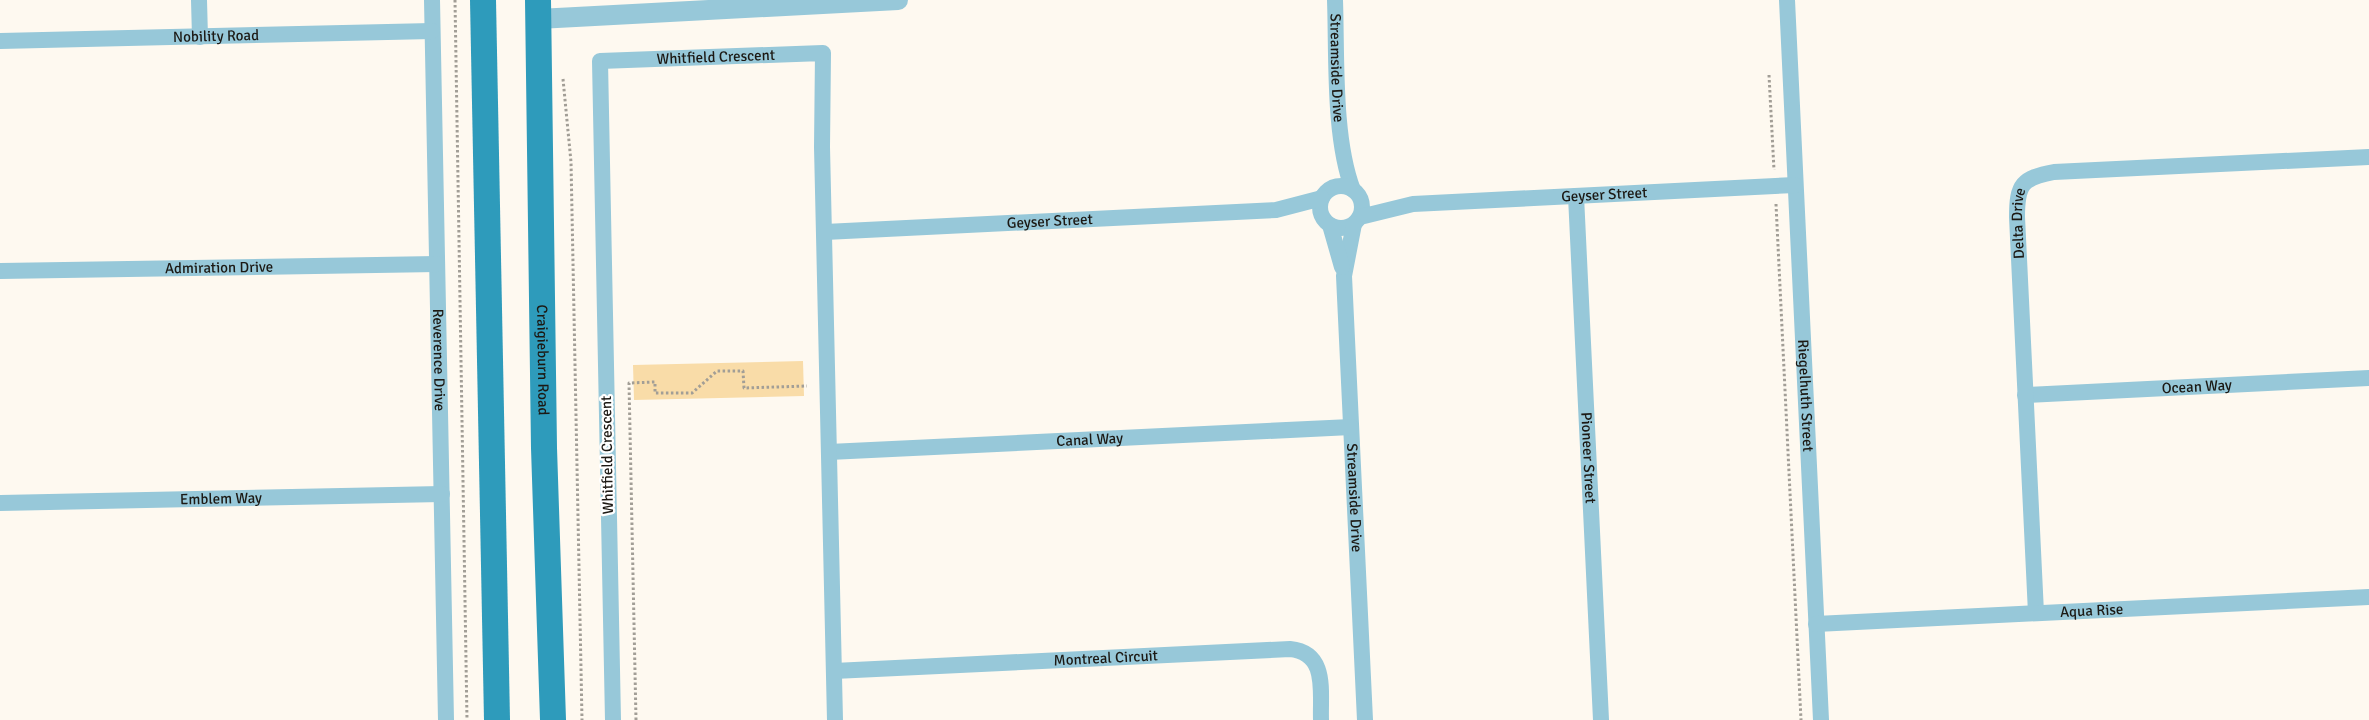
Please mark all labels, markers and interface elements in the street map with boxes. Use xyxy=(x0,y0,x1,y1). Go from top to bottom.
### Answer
street label: Streamside Drive xyxy=(1326,13,1348,123)
street label: Nobility Road xyxy=(173,26,259,46)
street label: Whitfield Crescent xyxy=(656,46,775,68)
street label: Geyser Street xyxy=(1561,183,1648,206)
street label: Delta Drive xyxy=(2008,185,2029,259)
street label: Geyser Street xyxy=(1006,210,1093,232)
street label: Admiration Drive xyxy=(165,258,273,277)
street label: Craigieburn Road xyxy=(533,304,553,416)
street label: Reverence Drive xyxy=(429,308,449,411)
street label: Riegelhuth Street xyxy=(1794,339,1817,452)
street label: Ocean Way xyxy=(2161,376,2232,397)
street label: Whitfield Crescent xyxy=(597,396,617,514)
street label: Pioneer Street xyxy=(1577,412,1600,504)
street label: Canal Way xyxy=(1056,429,1123,450)
street label: Streamside Drive xyxy=(1343,443,1366,553)
street label: Emblem Way xyxy=(180,489,262,508)
street label: Aqua Rise xyxy=(2060,600,2124,621)
street label: Montreal Circuit xyxy=(1053,646,1158,669)

